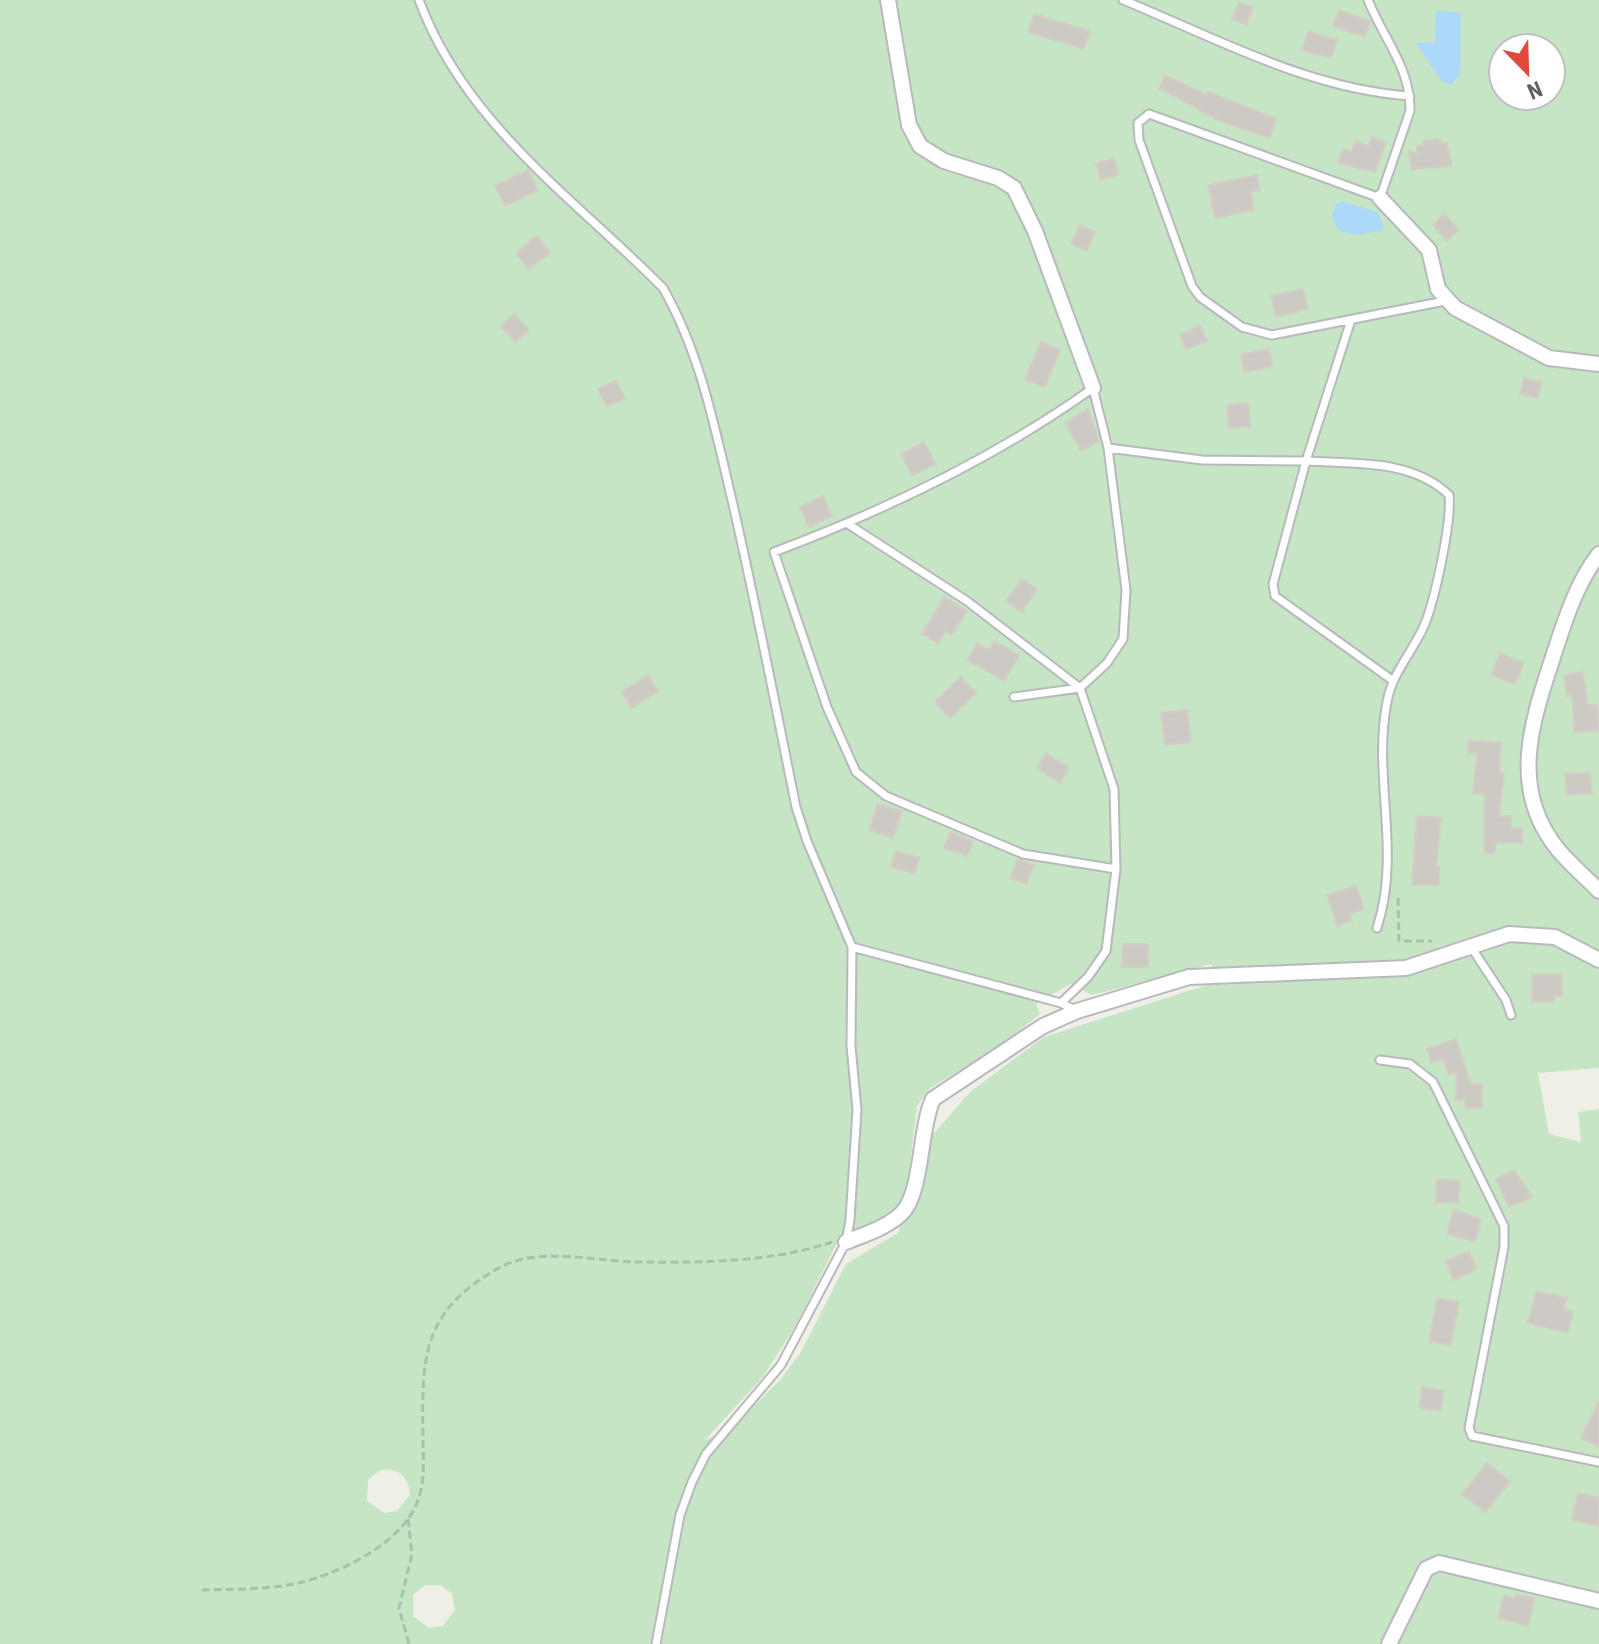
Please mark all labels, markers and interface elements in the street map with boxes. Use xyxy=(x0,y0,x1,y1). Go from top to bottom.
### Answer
north arrow xyxy=(1487,32,1567,112)
text: N xyxy=(1524,76,1546,104)

